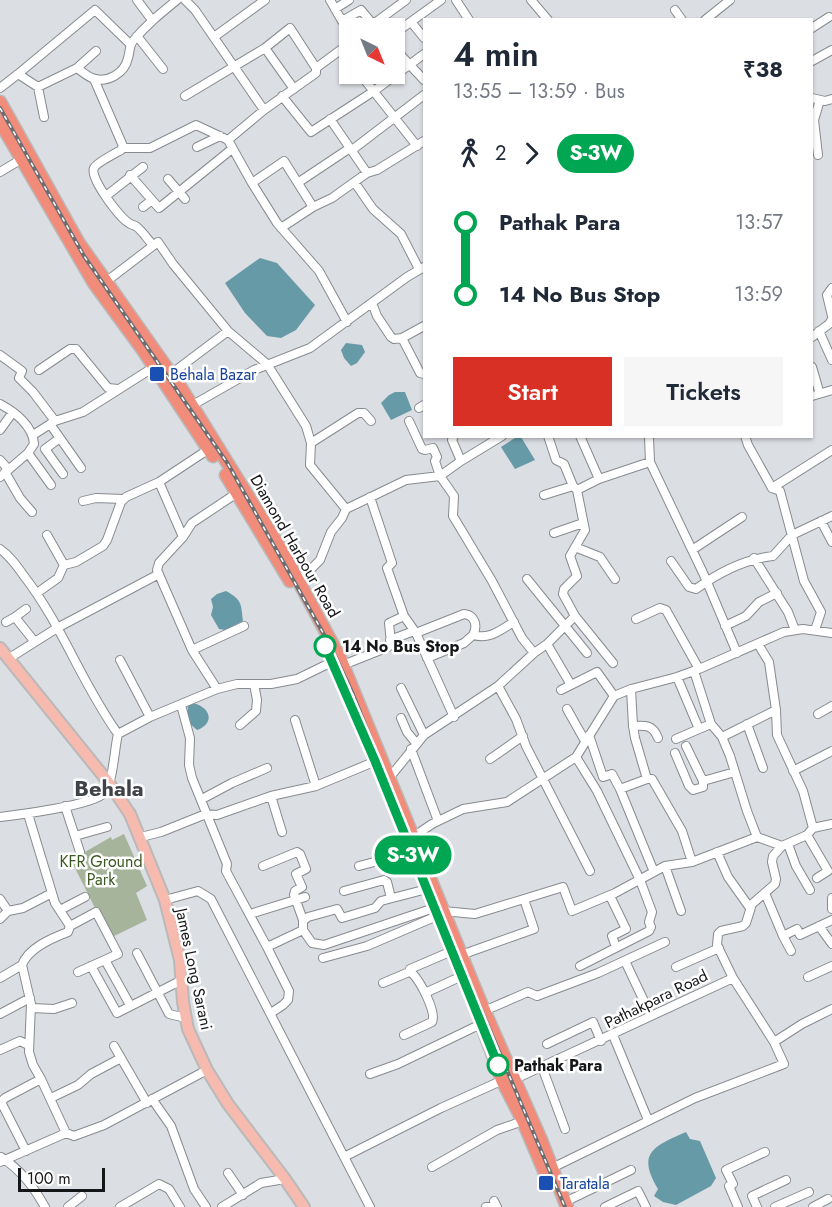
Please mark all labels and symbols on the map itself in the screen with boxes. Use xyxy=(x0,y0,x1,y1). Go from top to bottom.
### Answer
north arrow xyxy=(339,18,405,84)
place label: Behala Bazar xyxy=(170,363,257,386)
marker: Behala Bazar xyxy=(148,365,166,383)
street label: Diamond Harbour Road xyxy=(245,470,345,622)
marker: 14 No Bus Stop xyxy=(314,635,336,657)
place label: 14 No Bus Stop xyxy=(342,635,460,658)
district label: Behala xyxy=(74,772,144,804)
line badge: S-3W xyxy=(371,836,455,874)
park label: KFR Ground Park xyxy=(59,850,143,891)
street label: James Long Sarani xyxy=(169,904,218,1032)
street label: Pathakpara Road xyxy=(600,964,712,1034)
marker: Pathak Para xyxy=(487,1054,509,1076)
place label: Pathak Para xyxy=(514,1054,602,1077)
scale bar xyxy=(18,1165,105,1192)
place label: Taratala xyxy=(560,1172,610,1195)
marker: Taratala xyxy=(537,1174,555,1192)

